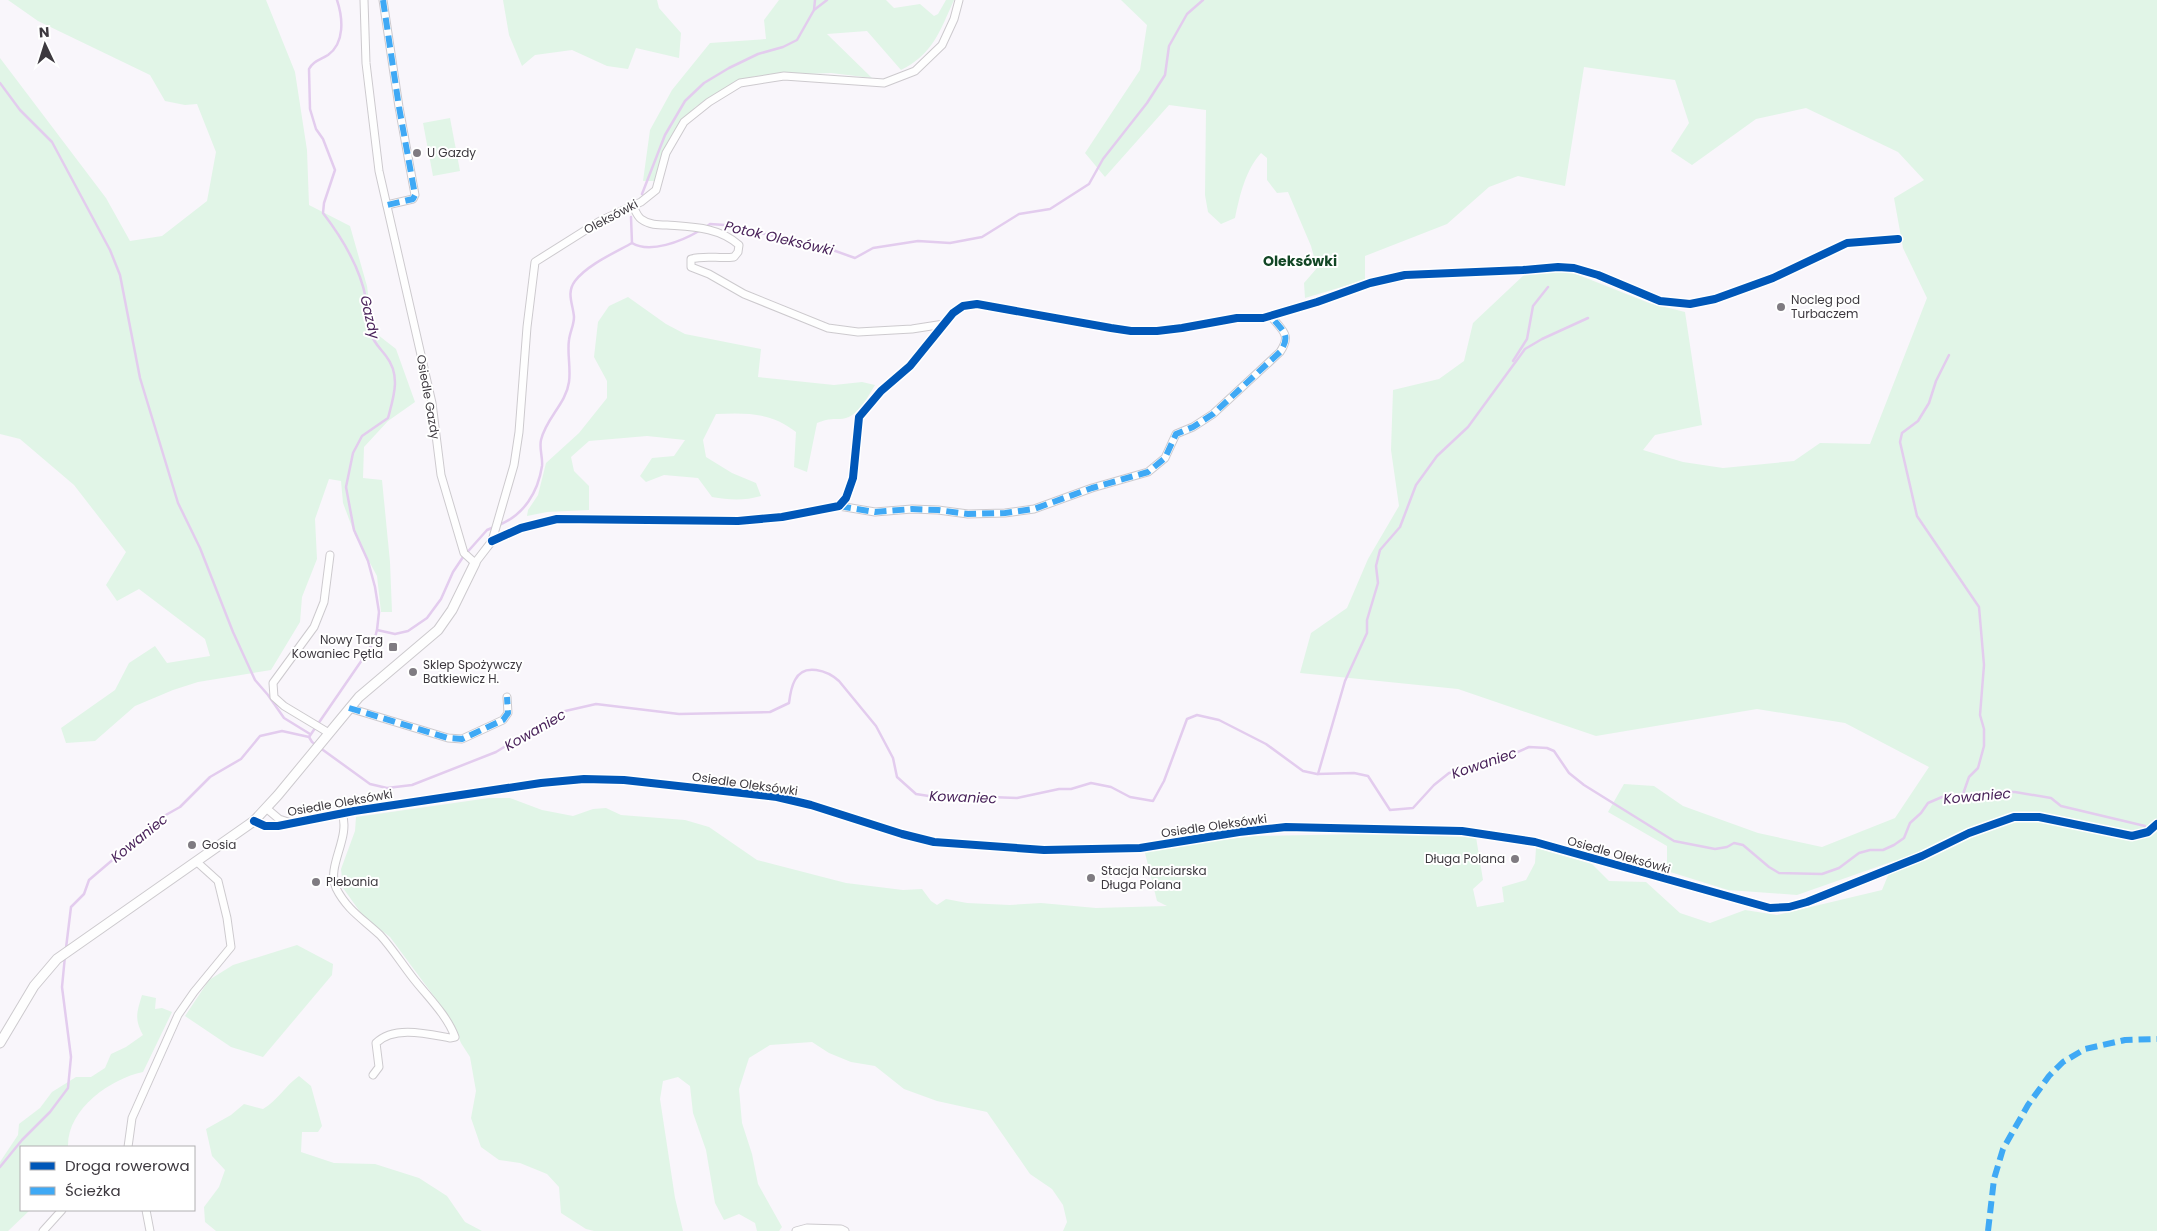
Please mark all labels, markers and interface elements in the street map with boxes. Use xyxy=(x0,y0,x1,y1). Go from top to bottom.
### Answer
north arrow xyxy=(20,20,70,70)
text: N xyxy=(38,22,50,42)
place label: U Gazdy xyxy=(427,144,476,161)
marker: U Gazdy xyxy=(411,147,423,159)
street label: Oleksówki xyxy=(581,195,641,238)
water label: Potok Oleksówki xyxy=(723,216,836,260)
district label: Oleksówki xyxy=(1263,251,1337,271)
place label: Nocleg pod Turbaczem xyxy=(1791,291,1860,322)
water label: Gazdy xyxy=(355,293,385,342)
marker: Nocleg pod Turbaczem xyxy=(1775,301,1787,313)
street label: Osiedle Gazdy xyxy=(413,353,444,441)
place label: Nowy Targ Kowaniec Pętla xyxy=(292,631,383,662)
marker: Nowy Targ Kowaniec Pętla xyxy=(387,641,399,653)
place label: Sklep Spożywczy Batkiewicz H. xyxy=(423,656,523,687)
marker: Sklep Spożywczy Batkiewicz H. xyxy=(407,666,419,678)
water label: Kowaniec xyxy=(501,704,570,756)
water label: Kowaniec xyxy=(1449,742,1520,784)
street label: Osiedle Oleksówki xyxy=(691,768,799,799)
water label: Kowaniec xyxy=(1942,783,2012,809)
street label: Osiedle Oleksówki xyxy=(286,785,394,820)
water label: Kowaniec xyxy=(929,786,998,808)
water label: Kowaniec xyxy=(106,809,172,867)
street label: Osiedle Oleksówki xyxy=(1160,810,1268,841)
street label: Osiedle Oleksówki xyxy=(1566,832,1673,877)
place label: Gosia xyxy=(202,836,236,853)
marker: Gosia xyxy=(186,839,198,851)
place label: Długa Polana xyxy=(1425,850,1505,867)
marker: Długa Polana xyxy=(1509,853,1521,865)
place label: Stacja Narciarska Długa Polana xyxy=(1101,862,1207,893)
marker: Stacja Narciarska Długa Polana xyxy=(1085,872,1097,884)
place label: Plebania xyxy=(326,873,378,890)
marker: Plebania xyxy=(310,876,322,888)
legend xyxy=(20,1146,195,1211)
text: Droga rowerowa xyxy=(65,1155,190,1176)
text: Ścieżka xyxy=(65,1180,121,1201)

